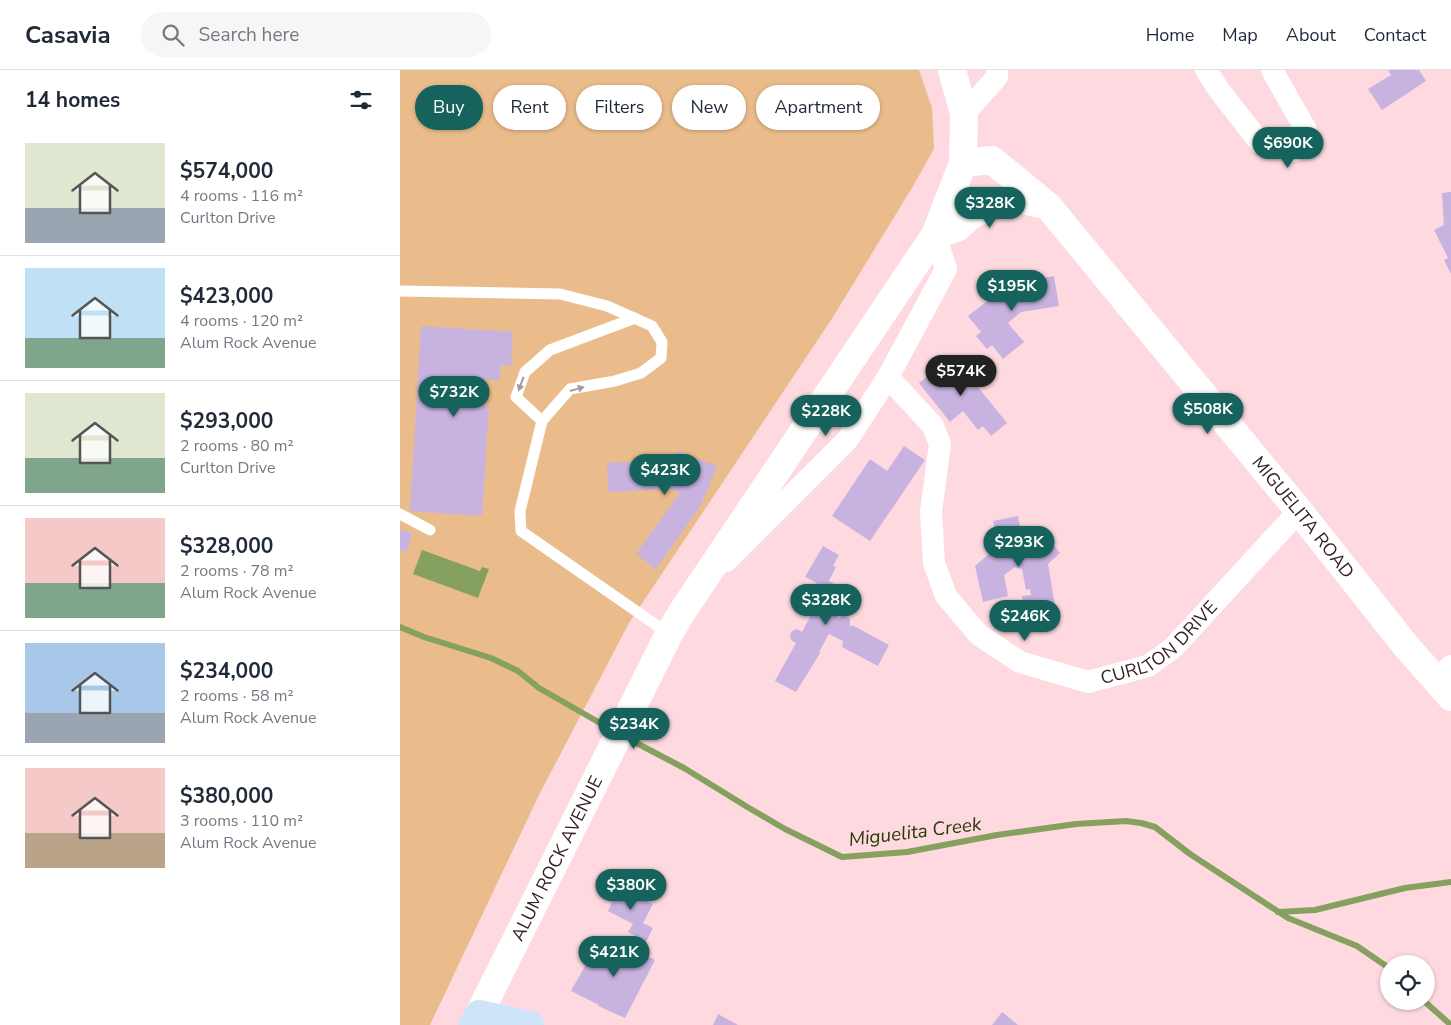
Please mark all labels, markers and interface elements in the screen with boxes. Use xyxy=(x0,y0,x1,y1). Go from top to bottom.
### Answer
search box xyxy=(141,12,491,57)
text: Casavia xyxy=(25,19,111,51)
icon: search xyxy=(159,21,187,49)
text: Search here xyxy=(199,22,299,48)
text: Home xyxy=(1146,23,1194,47)
text: Map xyxy=(1222,23,1258,47)
text: About xyxy=(1286,23,1336,47)
text: Contact xyxy=(1364,23,1426,47)
chip: Buy xyxy=(415,85,483,130)
chip: Rent xyxy=(493,85,566,130)
chip: Filters xyxy=(576,85,662,130)
chip: New xyxy=(672,85,746,130)
chip: Apartment xyxy=(756,85,880,130)
text: 14 homes xyxy=(25,86,120,114)
icon: filters xyxy=(347,86,375,114)
pin: $690K xyxy=(1253,126,1323,169)
text: $690K xyxy=(1263,132,1313,154)
text: $574,000 xyxy=(180,157,273,185)
icon: home xyxy=(65,163,125,223)
text: 4 rooms · 116 m² xyxy=(180,185,303,207)
pin: $328K xyxy=(955,186,1025,229)
text: $328K xyxy=(965,192,1015,214)
text: Curlton Drive xyxy=(180,207,275,229)
pin: $195K xyxy=(977,270,1047,312)
text: $195K xyxy=(987,275,1037,297)
text: $423,000 xyxy=(180,282,273,310)
icon: home xyxy=(65,288,125,348)
text: 4 rooms · 120 m² xyxy=(180,310,303,332)
text: Alum Rock Avenue xyxy=(180,332,317,354)
pin: $574K xyxy=(926,354,996,397)
text: $574K xyxy=(936,360,986,382)
pin: $732K xyxy=(419,376,489,418)
one-way arrow xyxy=(517,376,524,391)
text: $732K xyxy=(429,381,479,403)
one-way arrow xyxy=(570,384,585,392)
pin: $508K xyxy=(1173,392,1243,435)
pin: $228K xyxy=(791,394,861,437)
text: $508K xyxy=(1183,398,1233,420)
text: $228K xyxy=(801,400,851,422)
text: $293,000 xyxy=(180,407,273,435)
icon: home xyxy=(65,413,125,473)
text: 2 rooms · 80 m² xyxy=(180,435,293,457)
street label: MIGUELITA ROAD xyxy=(1247,451,1360,583)
pin: $423K xyxy=(630,454,700,496)
text: Curlton Drive xyxy=(180,457,275,479)
text: $423K xyxy=(640,459,690,481)
pin: $293K xyxy=(984,526,1054,568)
text: $293K xyxy=(994,531,1044,553)
text: $328,000 xyxy=(180,532,273,560)
icon: home xyxy=(65,538,125,598)
text: 2 rooms · 78 m² xyxy=(180,560,293,582)
text: Alum Rock Avenue xyxy=(180,582,317,604)
pin: $328K xyxy=(791,584,861,626)
text: $328K xyxy=(801,589,851,611)
street label: CURLTON DRIVE xyxy=(1098,596,1223,690)
pin: $246K xyxy=(990,600,1060,642)
text: $246K xyxy=(1000,605,1050,627)
text: $234,000 xyxy=(180,657,273,685)
icon: home xyxy=(65,663,125,723)
text: 2 rooms · 58 m² xyxy=(180,685,293,707)
text: Alum Rock Avenue xyxy=(180,707,317,729)
pin: $234K xyxy=(599,708,669,750)
text: $234K xyxy=(609,713,659,735)
street label: ALUM ROCK AVENUE xyxy=(506,772,608,945)
text: $380,000 xyxy=(180,782,273,810)
icon: home xyxy=(65,788,125,848)
text: 3 rooms · 110 m² xyxy=(180,810,303,832)
water label: Miguelita Creek xyxy=(847,811,983,853)
text: Alum Rock Avenue xyxy=(180,832,317,854)
pin: $380K xyxy=(596,868,666,911)
text: $380K xyxy=(606,874,656,896)
pin: $421K xyxy=(579,936,649,978)
text: $421K xyxy=(589,941,639,963)
map controls xyxy=(1380,955,1435,1010)
button: locate xyxy=(1380,955,1435,1010)

